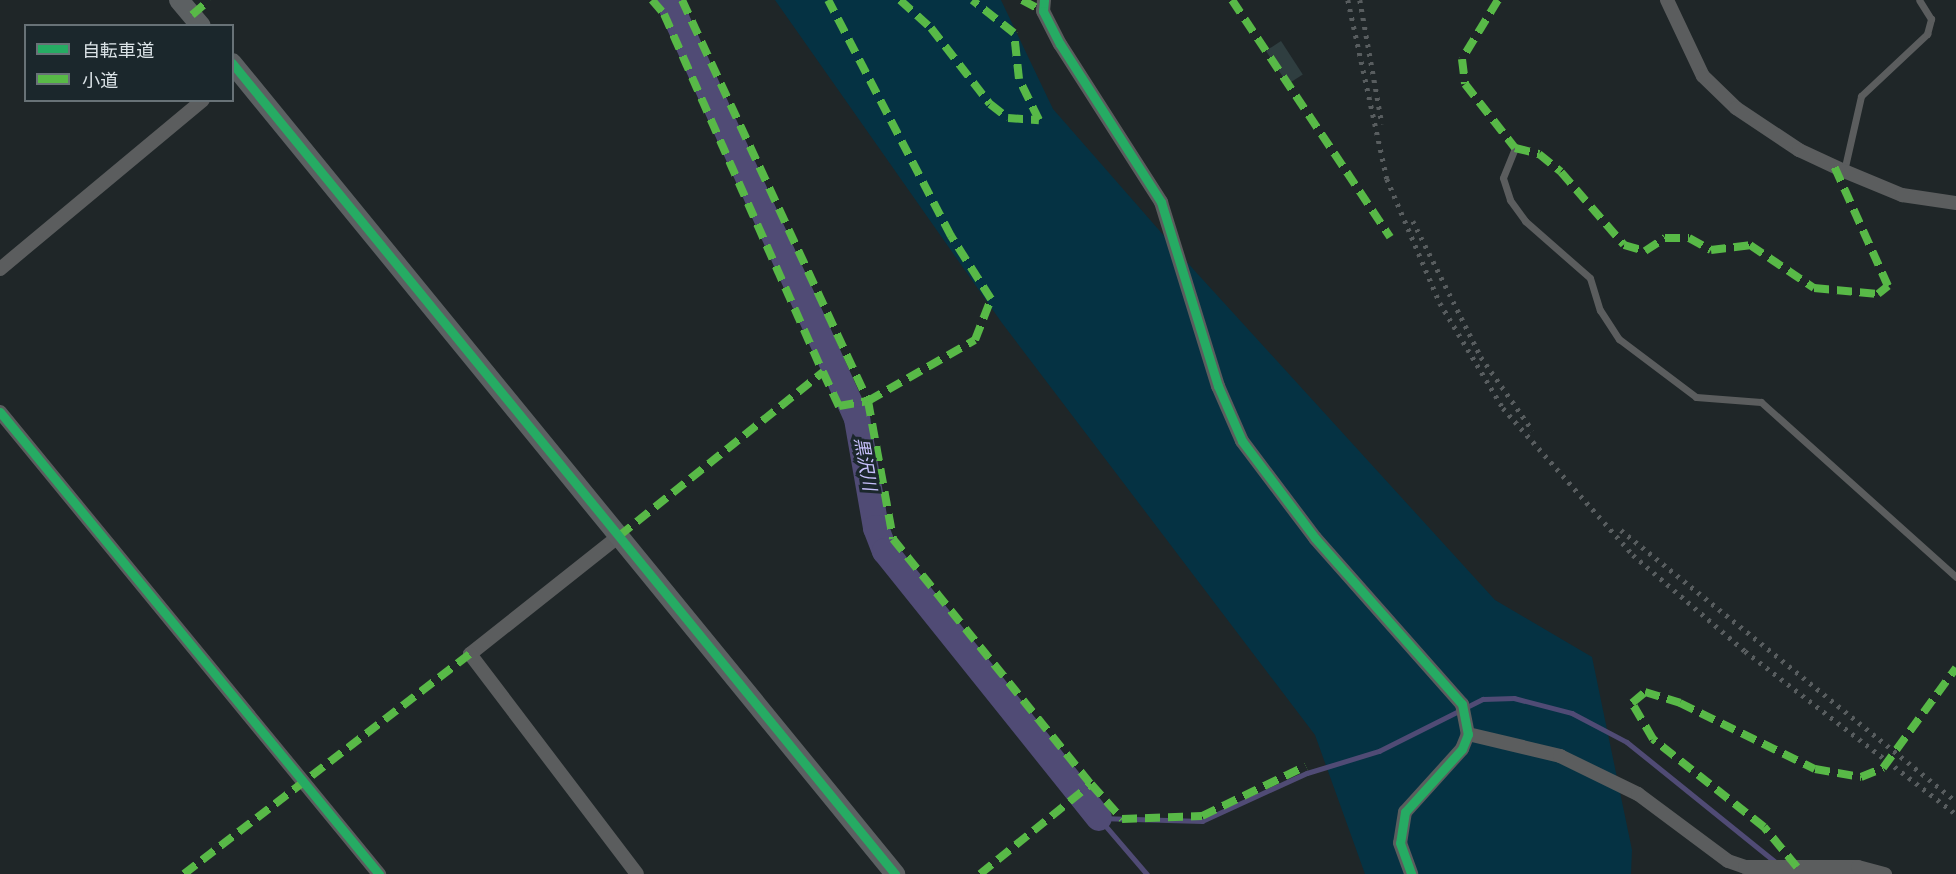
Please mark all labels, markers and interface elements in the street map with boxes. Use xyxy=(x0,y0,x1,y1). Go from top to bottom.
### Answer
legend xyxy=(24,24,234,102)
text: 自転車道 xyxy=(82,40,154,61)
text: 小道 xyxy=(82,70,118,91)
water label: 黒沢川 xyxy=(850,436,880,492)

